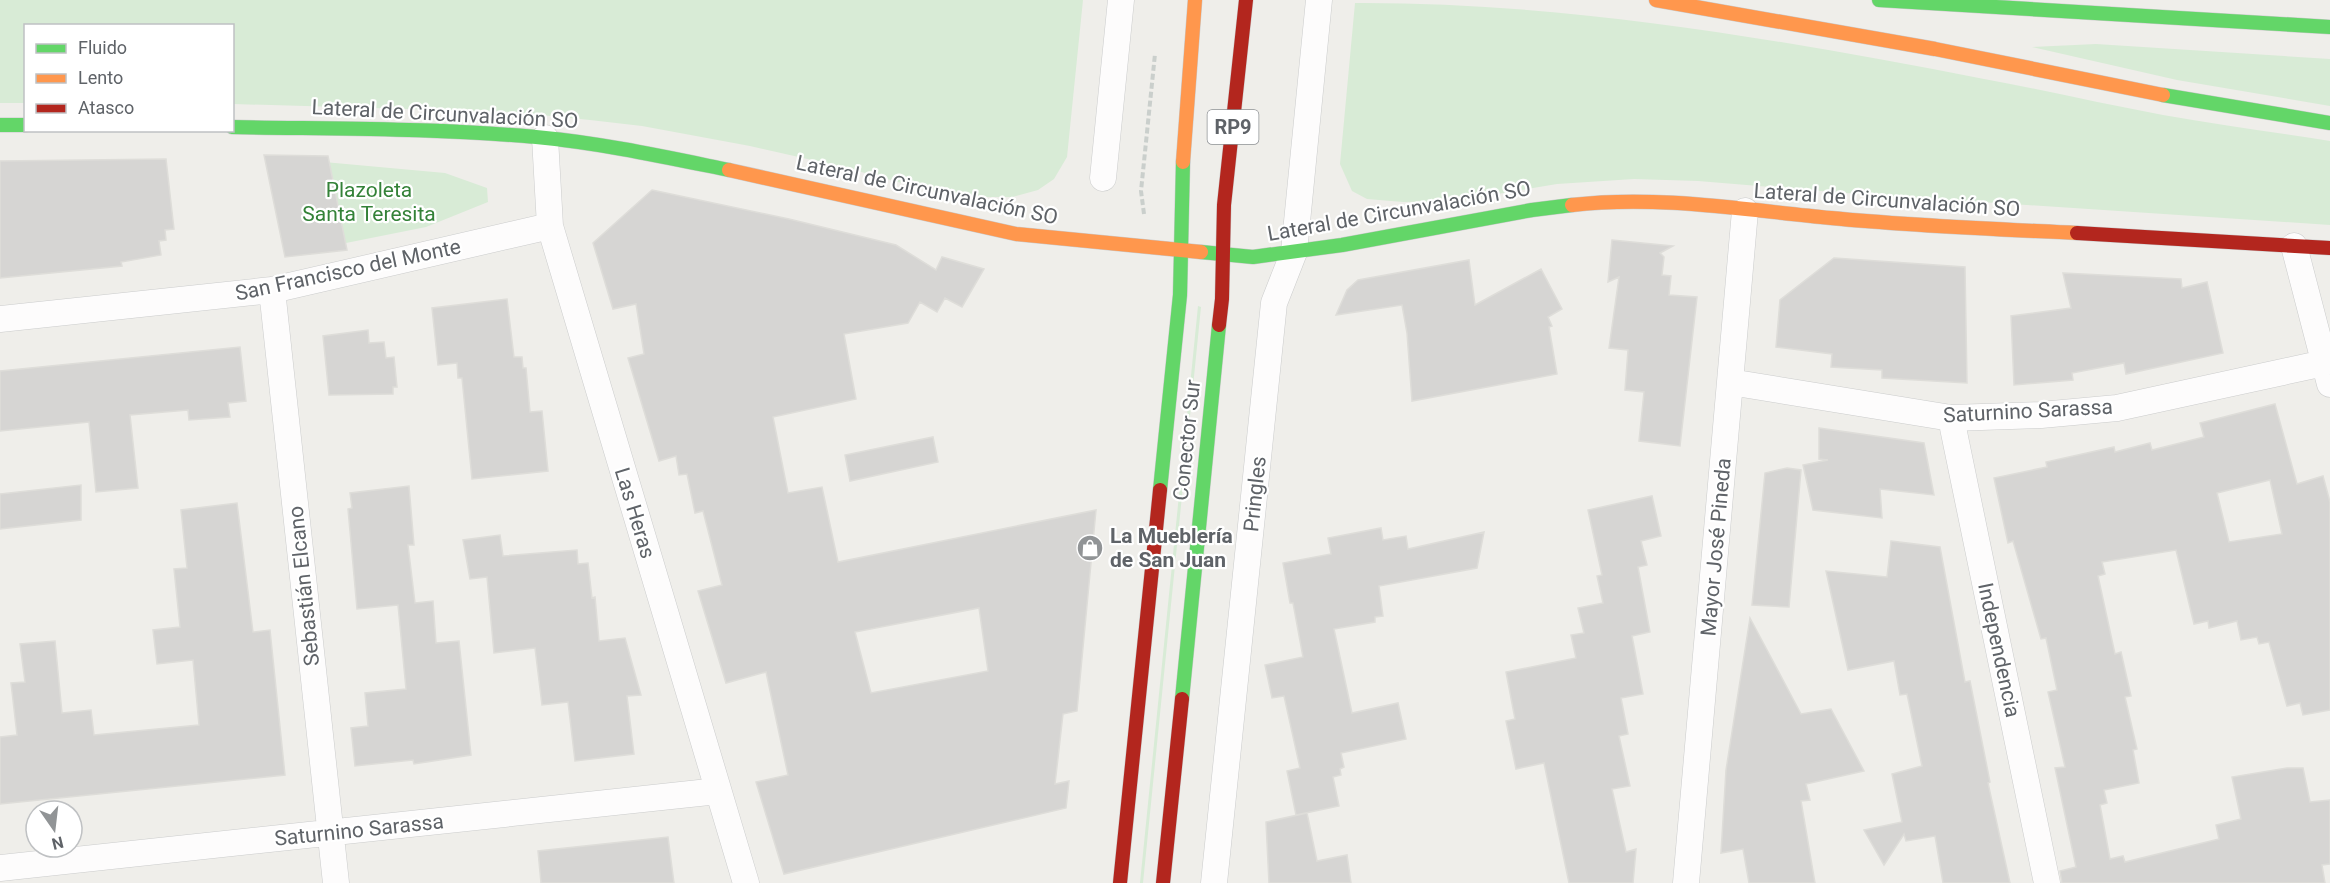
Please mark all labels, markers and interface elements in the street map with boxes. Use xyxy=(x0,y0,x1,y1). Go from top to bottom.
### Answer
legend xyxy=(24,24,234,132)
text: Fluido xyxy=(78,37,127,58)
text: Lento xyxy=(78,67,123,88)
street label: Lateral de Circunvalación SO xyxy=(311,95,579,133)
text: Atasco xyxy=(78,97,134,118)
road number: RP9 xyxy=(1208,110,1258,144)
street label: Lateral de Circunvalación SO xyxy=(794,151,1060,229)
street label: Lateral de Circunvalación SO xyxy=(1265,176,1533,246)
park label: Plazoleta Santa Teresita xyxy=(302,178,436,226)
street label: Lateral de Circunvalación SO xyxy=(1753,179,2021,221)
street label: San Francisco del Monte xyxy=(233,234,463,306)
street label: Conector Sur xyxy=(1169,378,1205,502)
street label: Saturnino Sarassa xyxy=(1942,395,2114,427)
street label: Pringles xyxy=(1239,455,1271,533)
street label: Mayor José Pineda xyxy=(1696,457,1736,637)
street label: Las Heras xyxy=(610,465,660,561)
street label: Sebastián Elcano xyxy=(284,505,324,667)
place label: La Mueblería de San Juan xyxy=(1110,524,1233,572)
shop icon: La Mueblería de San Juan xyxy=(1075,533,1105,563)
street label: Independencia xyxy=(1973,581,2025,719)
north arrow xyxy=(24,799,84,859)
street label: Saturnino Sarassa xyxy=(273,809,445,851)
text: N xyxy=(50,832,65,854)

